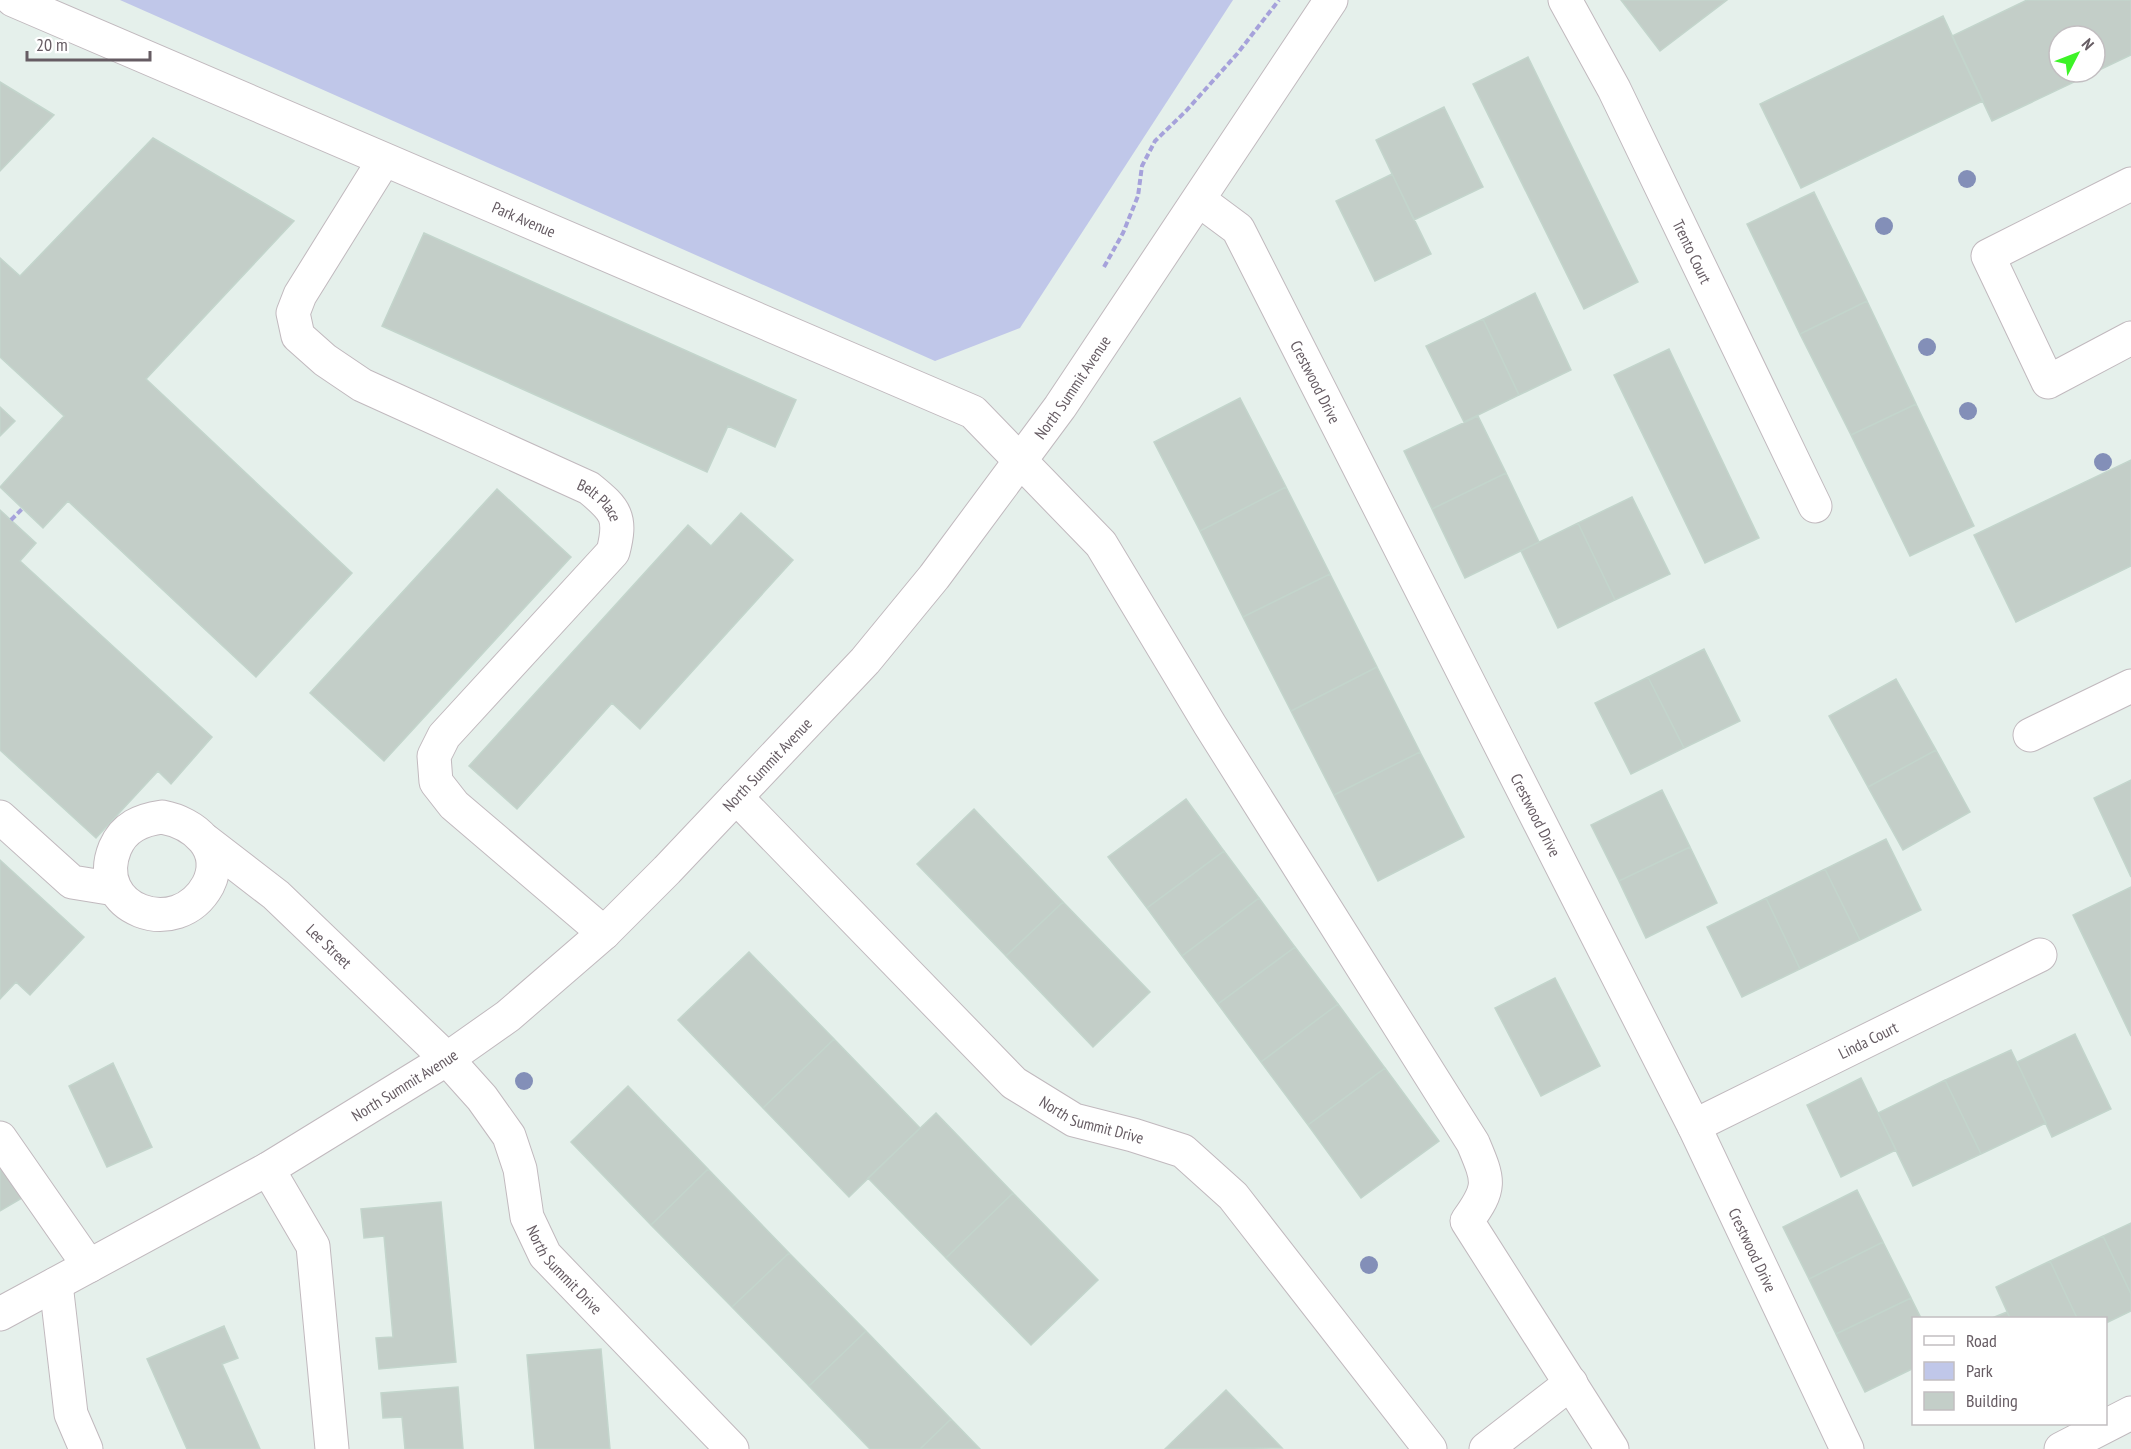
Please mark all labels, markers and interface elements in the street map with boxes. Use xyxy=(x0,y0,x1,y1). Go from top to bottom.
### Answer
scale bar xyxy=(27,24,150,62)
north arrow xyxy=(2047,24,2107,84)
text: 20 m xyxy=(36,33,68,56)
text: N xyxy=(2078,34,2098,54)
street label: Park Avenue xyxy=(489,197,559,242)
street label: Trento Court xyxy=(1668,216,1716,287)
street label: North Summit Avenue xyxy=(1030,332,1115,443)
street label: Crestwood Drive xyxy=(1286,337,1345,427)
street label: Belt Place xyxy=(574,474,626,524)
street label: North Summit Avenue xyxy=(718,713,816,815)
street label: Crestwood Drive xyxy=(1506,770,1565,860)
street label: Lee Street xyxy=(302,919,357,973)
street label: Linda Court xyxy=(1835,1017,1902,1063)
street label: North Summit Avenue xyxy=(348,1045,462,1125)
street label: North Summit Drive xyxy=(1036,1091,1146,1148)
street label: Crestwood Drive xyxy=(1724,1205,1781,1295)
street label: North Summit Drive xyxy=(522,1222,607,1318)
legend xyxy=(1912,1317,2107,1425)
text: Road xyxy=(1966,1329,1997,1352)
text: Park xyxy=(1966,1359,1993,1382)
text: Building xyxy=(1966,1389,2018,1412)

